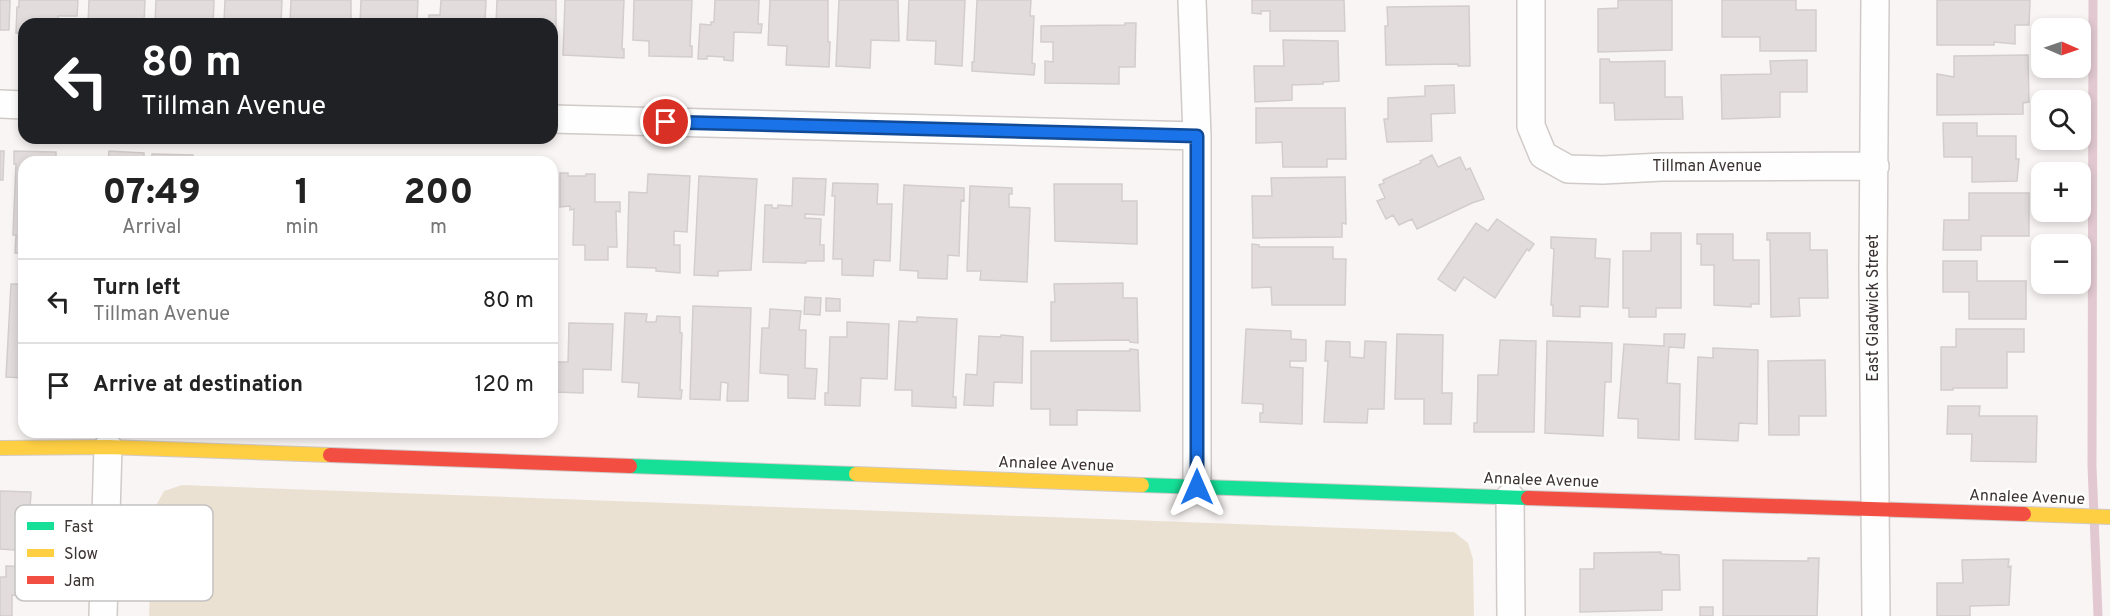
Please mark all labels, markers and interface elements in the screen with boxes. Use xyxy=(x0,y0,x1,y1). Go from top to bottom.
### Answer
north arrow xyxy=(2031,18,2091,78)
map controls xyxy=(2031,18,2091,294)
text: 80 m xyxy=(141,38,242,91)
icon: left xyxy=(42,42,120,120)
text: Tillman Avenue xyxy=(141,90,326,124)
button: search xyxy=(2031,90,2091,150)
pin xyxy=(640,96,691,147)
icon: arrive xyxy=(649,105,682,138)
street label: Tillman Avenue xyxy=(1652,157,1762,177)
button: + xyxy=(2031,162,2091,222)
text: 07:49 xyxy=(103,171,201,217)
text: 1 xyxy=(295,171,309,217)
text: 200 xyxy=(403,171,473,217)
text: Arrival xyxy=(122,215,182,241)
text: min xyxy=(285,215,319,241)
text: m xyxy=(430,215,447,241)
street label: East Gladwick Street xyxy=(1864,234,1884,382)
button: − xyxy=(2031,234,2091,294)
text: Turn left xyxy=(93,275,181,302)
icon: left xyxy=(42,285,75,318)
text: 80 m xyxy=(483,288,534,315)
text: Tillman Avenue xyxy=(93,302,230,328)
icon: arrive xyxy=(42,369,75,402)
text: Arrive at destination xyxy=(93,372,303,399)
text: 120 m xyxy=(474,372,534,399)
street label: Annalee Avenue xyxy=(998,453,1114,477)
position arrow xyxy=(1165,455,1229,519)
street label: Annalee Avenue xyxy=(1483,469,1599,493)
street label: Annalee Avenue xyxy=(1969,486,2085,510)
legend xyxy=(15,505,213,601)
text: Fast xyxy=(64,518,94,538)
text: Slow xyxy=(64,545,98,565)
text: Jam xyxy=(64,572,95,592)

